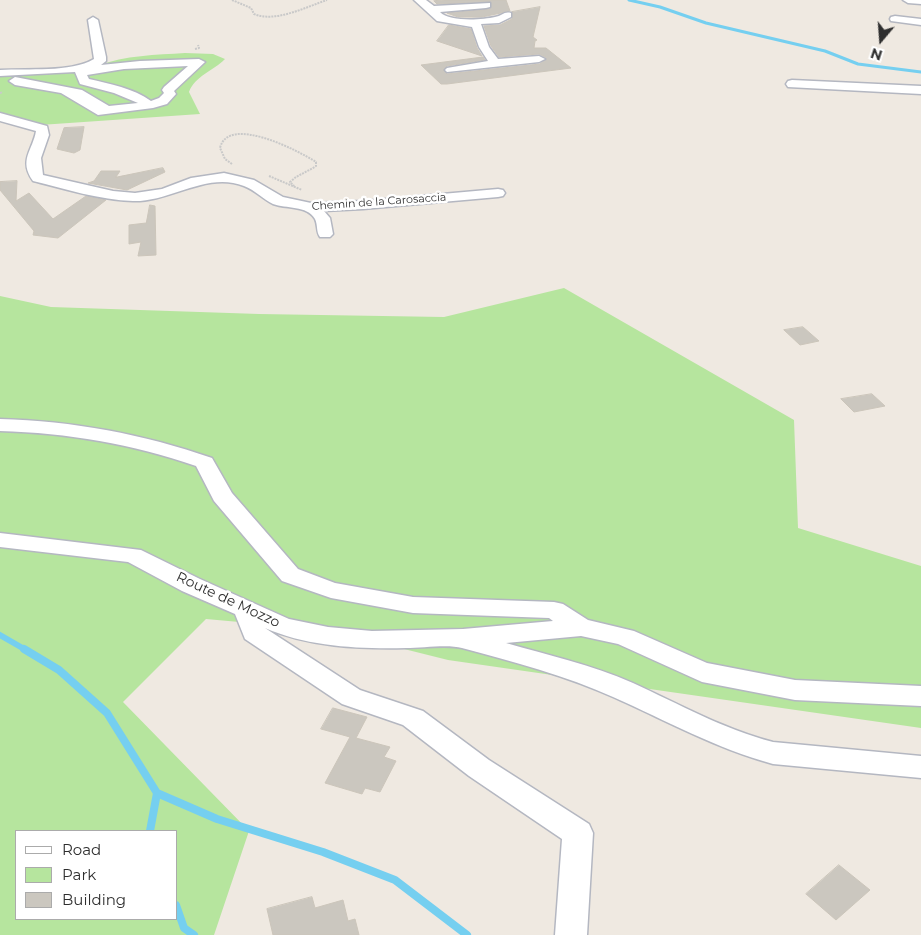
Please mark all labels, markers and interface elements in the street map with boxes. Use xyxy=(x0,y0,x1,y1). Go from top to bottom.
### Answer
north arrow xyxy=(856,15,906,65)
text: N xyxy=(868,44,885,65)
street label: Chemin de la Carosaccia xyxy=(311,191,447,213)
street label: Route de Mozzo xyxy=(173,569,283,631)
legend xyxy=(15,830,178,920)
text: Road xyxy=(62,840,101,859)
text: Park xyxy=(62,865,96,884)
text: Building xyxy=(62,890,126,909)

